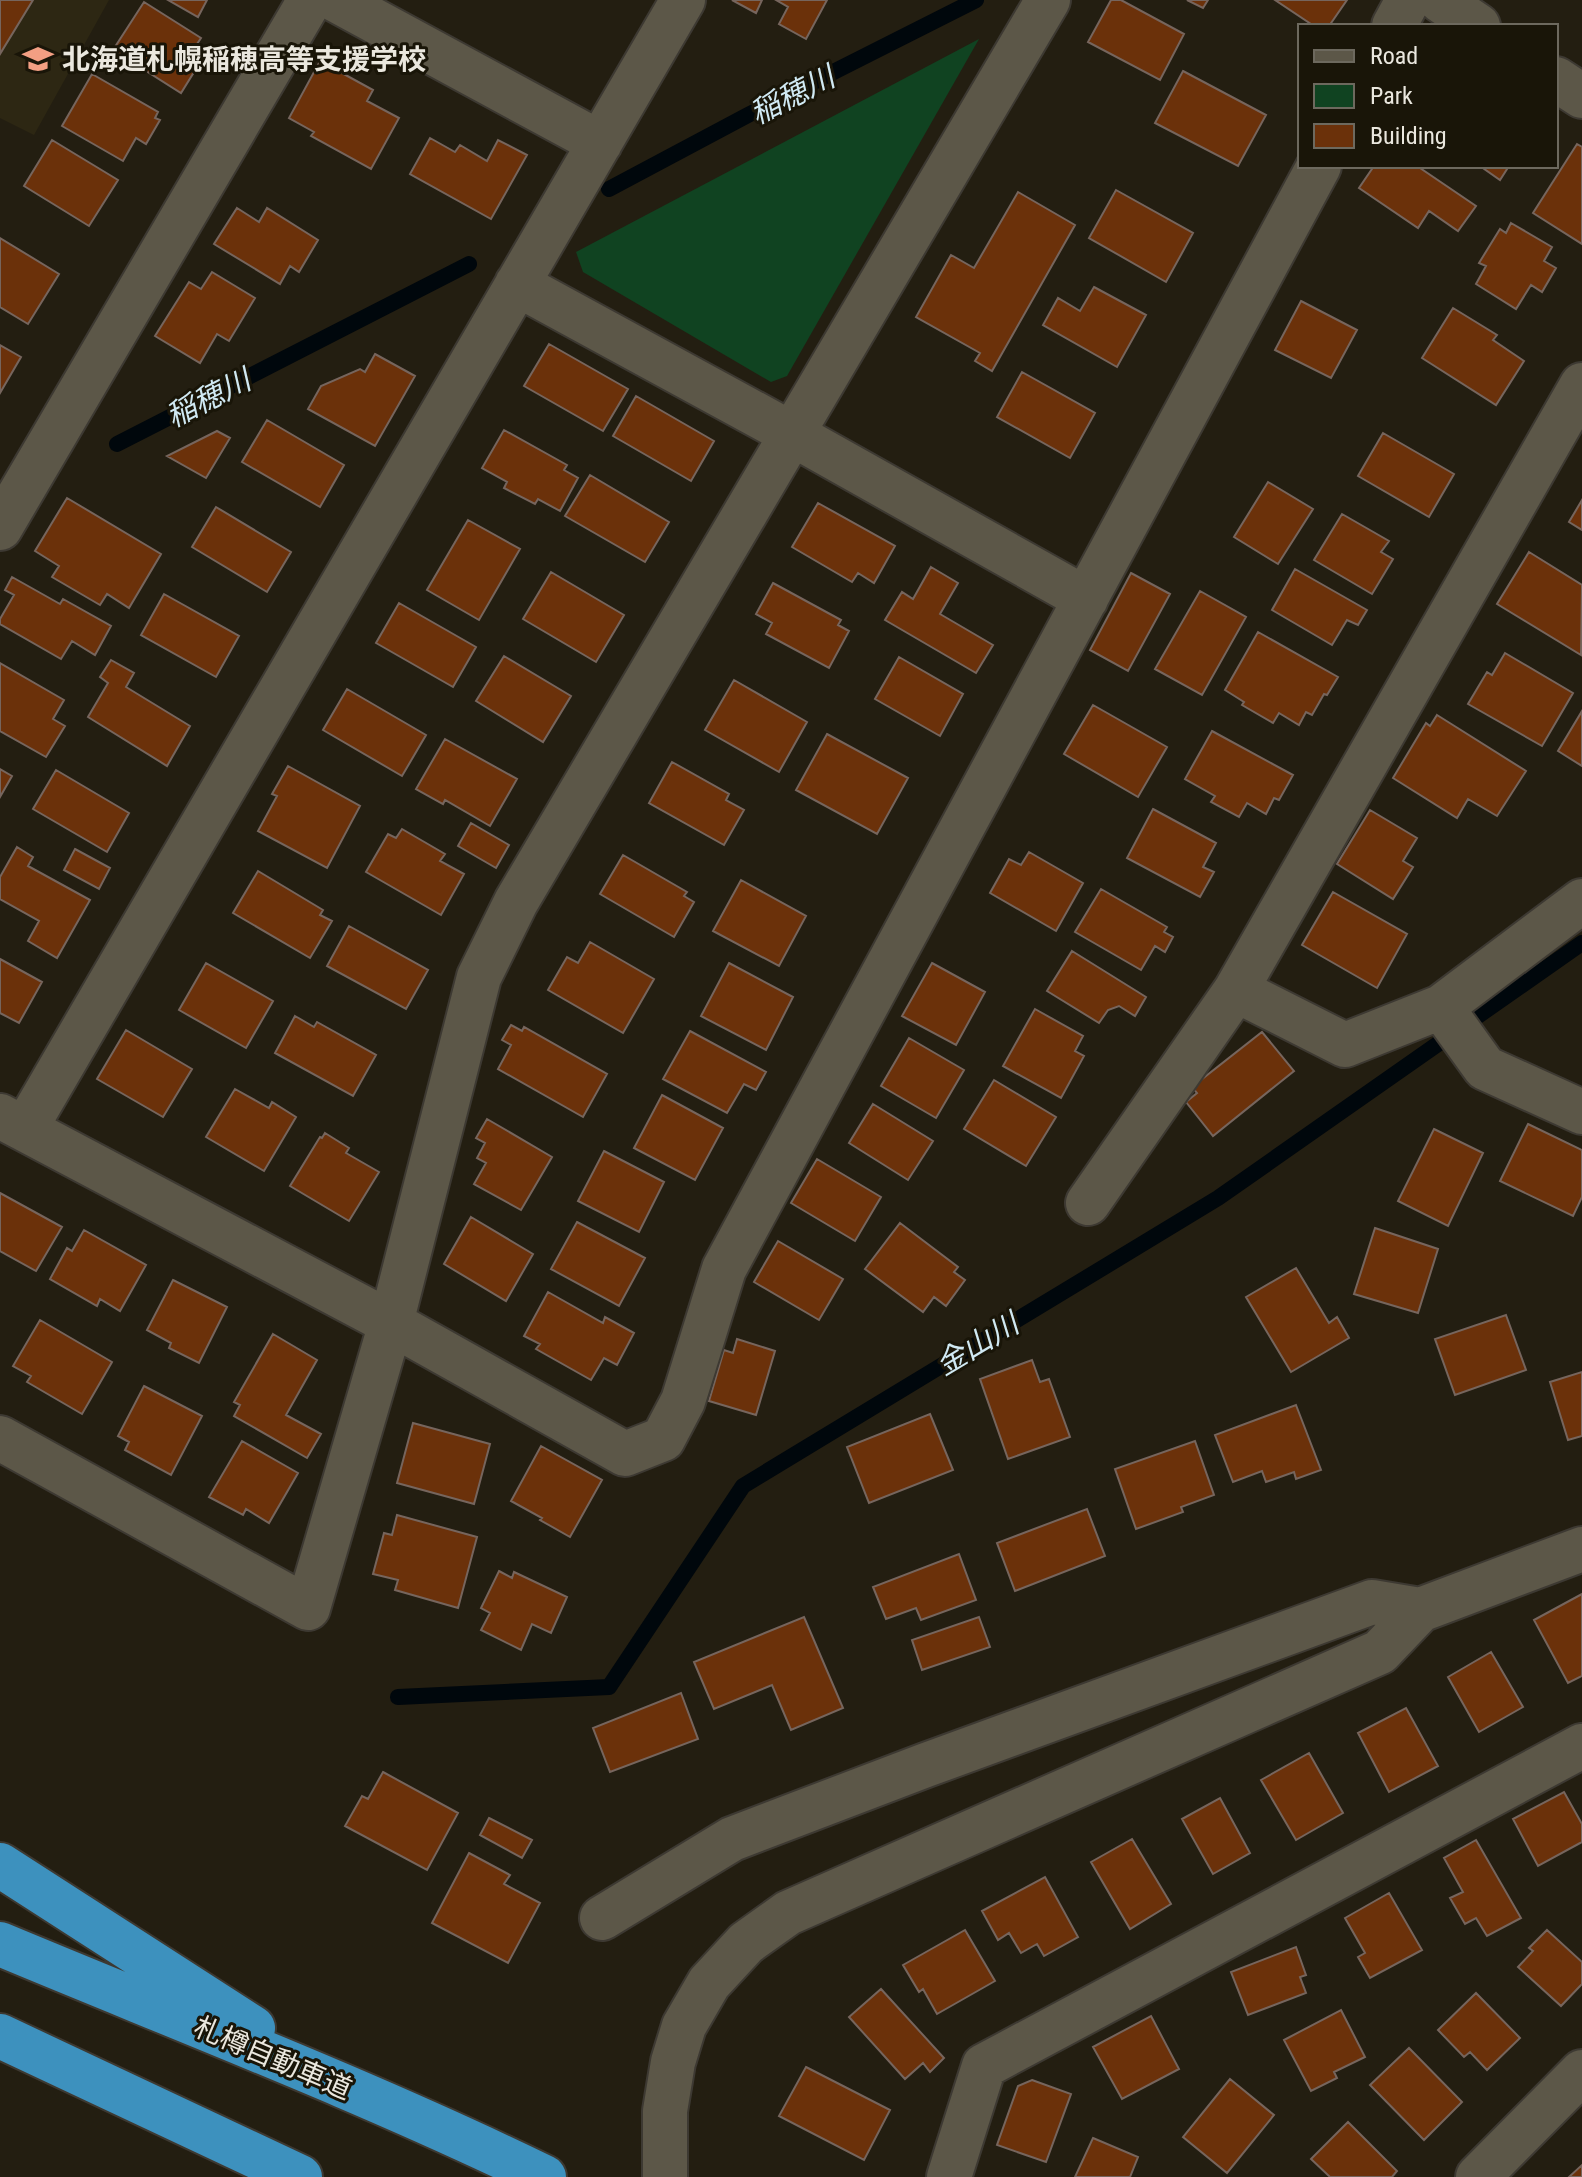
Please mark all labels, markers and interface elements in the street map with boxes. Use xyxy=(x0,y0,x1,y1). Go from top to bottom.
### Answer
legend xyxy=(1298,24,1558,168)
school or university icon: 北海道札幌稲穂高等支援学校 xyxy=(21,42,55,76)
text: Road xyxy=(1370,42,1418,70)
place label: 北海道札幌稲穂高等支援学校 xyxy=(62,43,426,76)
water label: 稲穂川 xyxy=(744,58,843,131)
text: Park xyxy=(1370,82,1413,110)
text: Building xyxy=(1370,122,1447,150)
water label: 稲穂川 xyxy=(160,361,259,434)
water label: 金山川 xyxy=(929,1304,1027,1382)
street label: 札樽自動車道 xyxy=(189,2010,357,2106)

